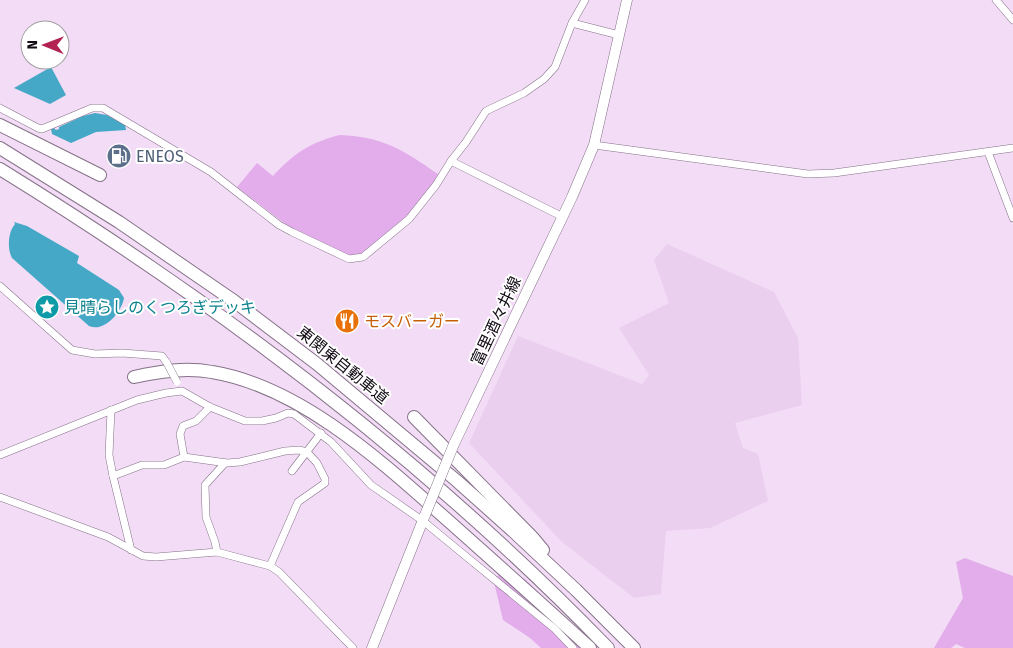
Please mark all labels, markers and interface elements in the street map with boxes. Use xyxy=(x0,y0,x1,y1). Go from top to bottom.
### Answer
north arrow xyxy=(20,20,70,70)
text: N xyxy=(24,40,41,50)
fuel station icon: ENEOS xyxy=(106,143,132,169)
place label: ENEOS xyxy=(136,147,184,166)
street label: 富里酒々井線 xyxy=(467,273,525,369)
place icon: 見晴らしのくつろぎデッキ xyxy=(34,294,60,320)
place label: 見晴らしのくつろぎデッキ xyxy=(64,298,256,317)
restaurant icon: モスバーガー xyxy=(334,308,360,334)
place label: モスバーガー xyxy=(364,312,460,331)
street label: 東関東自動車道 xyxy=(293,322,393,408)

